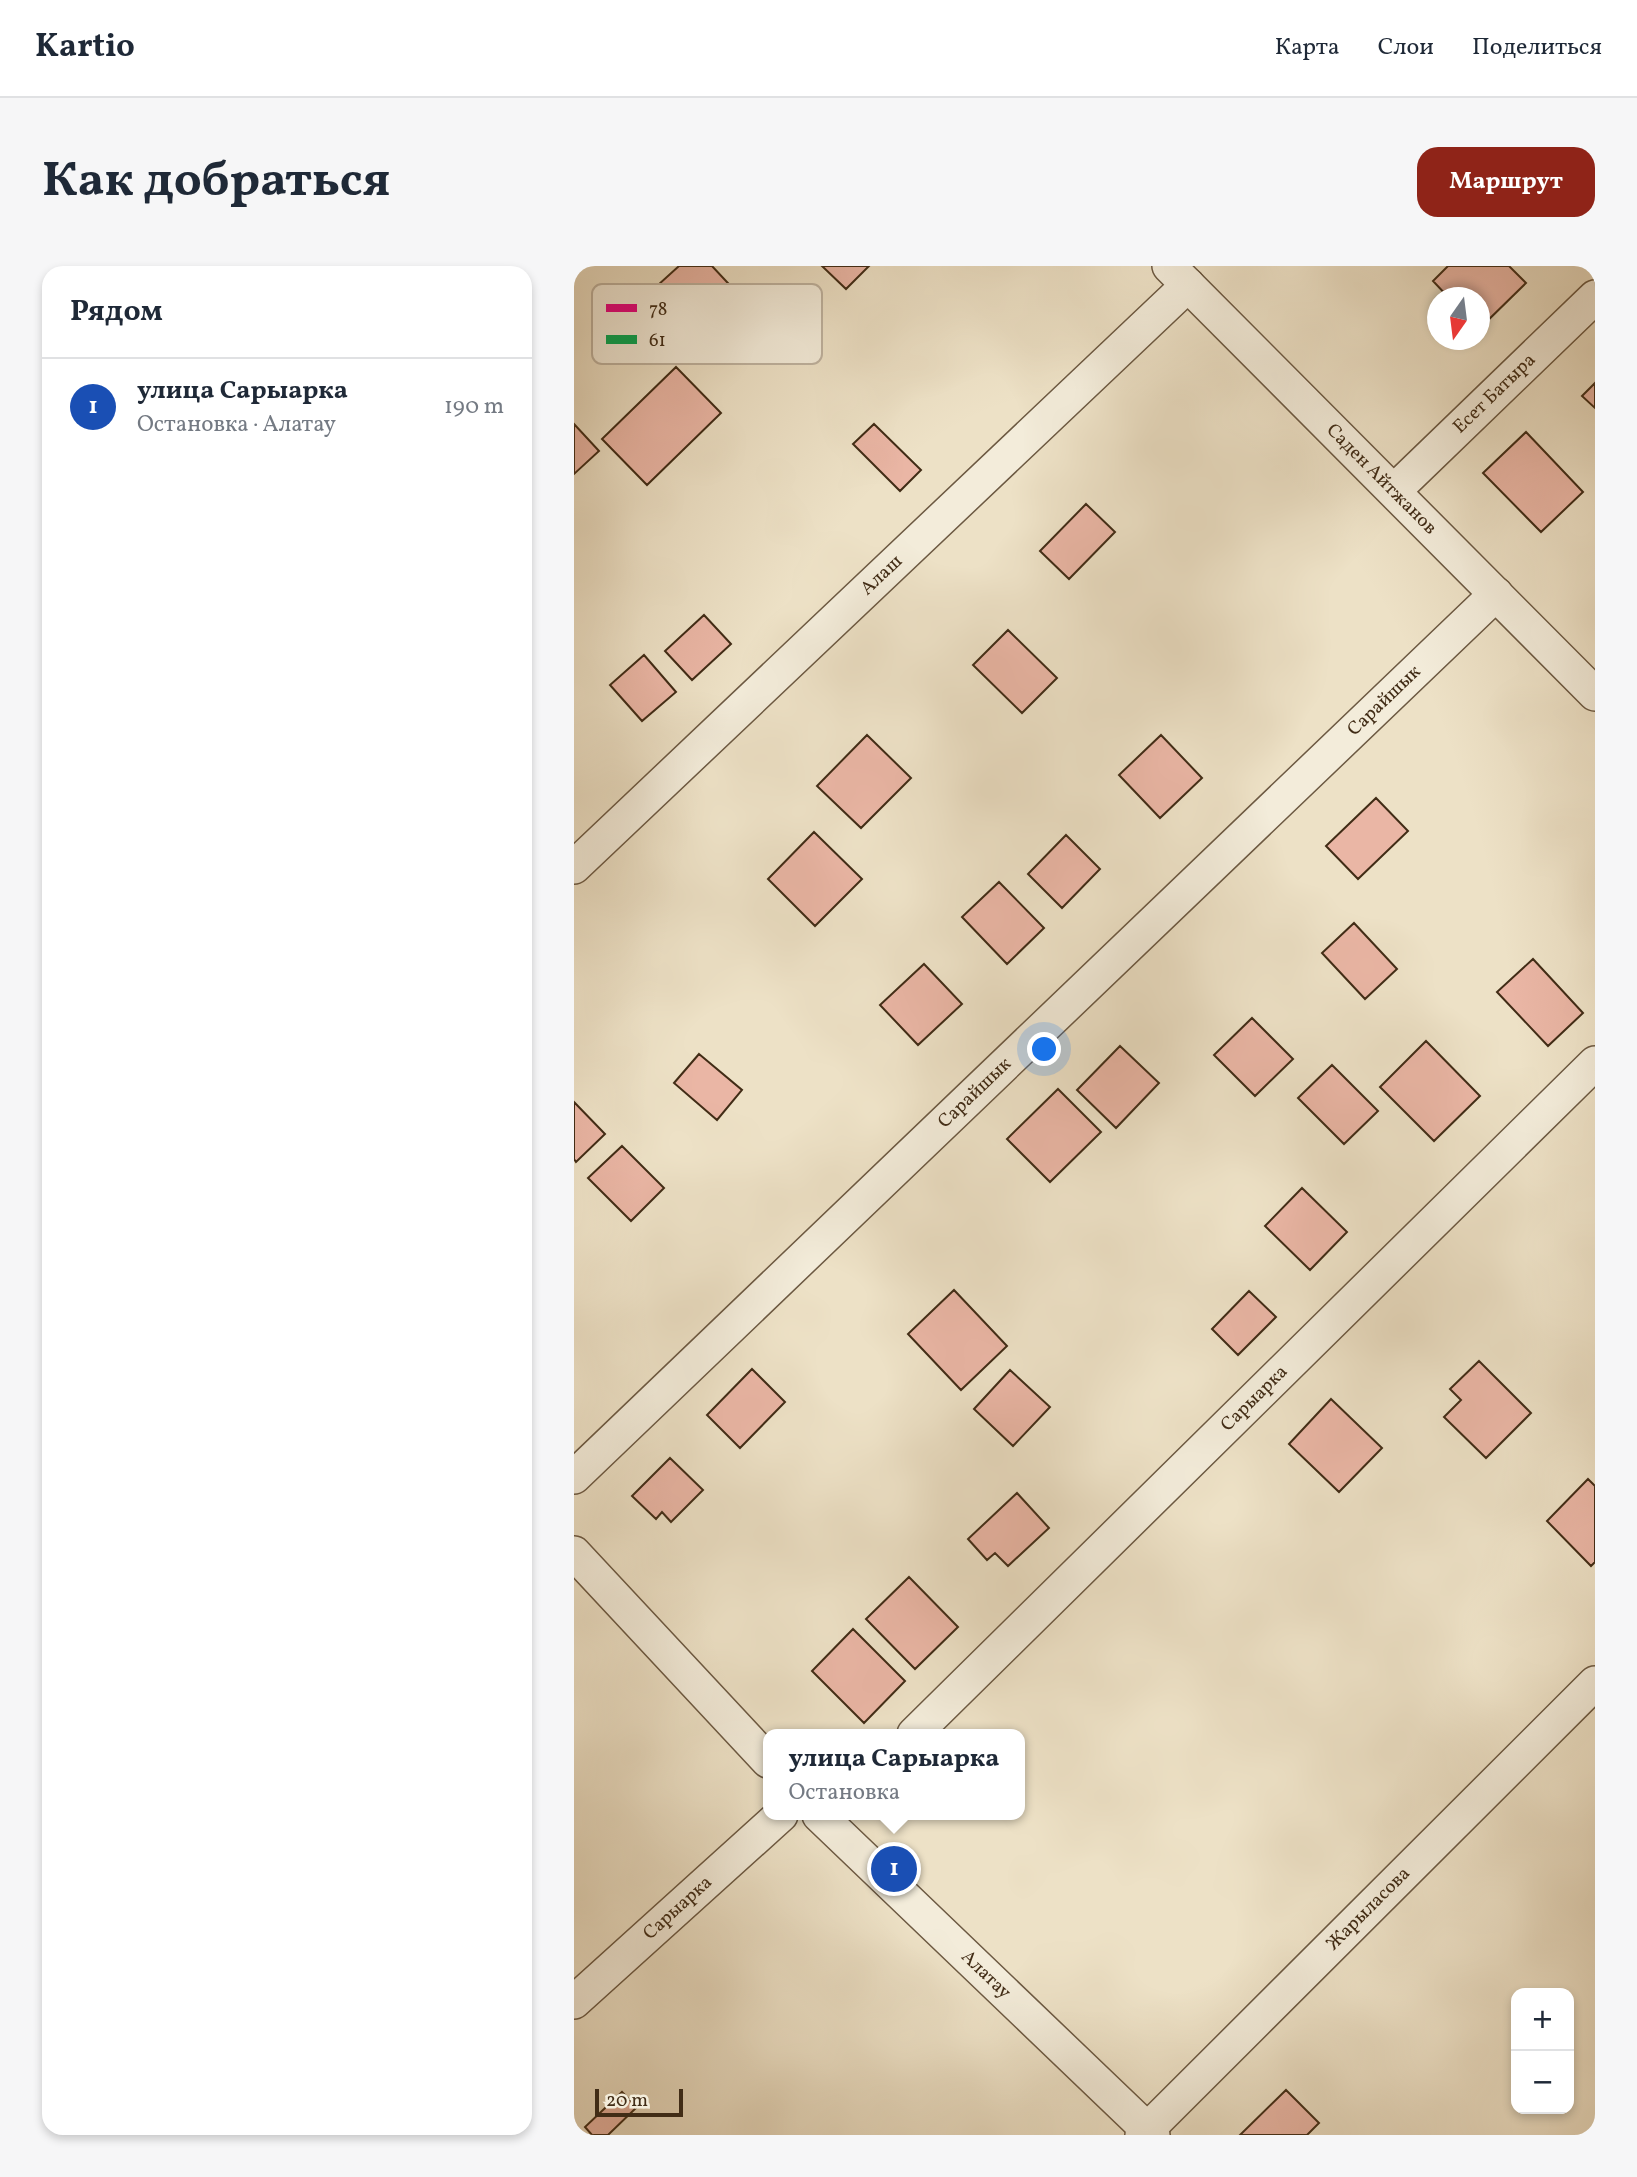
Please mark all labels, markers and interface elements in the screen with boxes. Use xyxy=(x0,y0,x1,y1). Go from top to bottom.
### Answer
text: Kartio xyxy=(35,25,135,71)
text: Карта xyxy=(1275,31,1340,65)
text: Слои xyxy=(1378,31,1434,65)
text: Поделиться xyxy=(1472,31,1602,65)
button: Маршрут xyxy=(1417,147,1595,217)
text: Как добраться xyxy=(42,148,390,217)
legend xyxy=(592,284,822,364)
north arrow xyxy=(1427,287,1490,350)
text: Рядом xyxy=(70,291,163,333)
text: 78 xyxy=(649,297,667,323)
text: 61 xyxy=(649,328,666,354)
street label: Есет Батыра xyxy=(1448,348,1542,440)
text: улица Сарыарка xyxy=(137,373,348,409)
text: 1 xyxy=(88,391,98,423)
text: 190 m xyxy=(444,391,504,423)
text: Остановка · Алатау xyxy=(137,409,336,441)
street label: Саден Айтжанов xyxy=(1320,418,1443,541)
street label: Алаш xyxy=(855,549,909,602)
street label: Сарайшык xyxy=(1342,660,1427,742)
your location xyxy=(1027,1032,1061,1066)
street label: Сарайшык xyxy=(932,1052,1017,1135)
street label: Сарыарка xyxy=(1215,1359,1294,1438)
popup xyxy=(763,1729,1025,1820)
text: улица Сарыарка xyxy=(789,1741,999,1777)
text: Остановка xyxy=(789,1777,900,1809)
pin: 1 xyxy=(871,1843,917,1895)
street label: Жарыласова xyxy=(1321,1861,1416,1957)
street label: Сарыарка xyxy=(638,1870,718,1946)
street label: Алатау xyxy=(955,1944,1017,2005)
map controls xyxy=(1511,1988,1574,2114)
button: + xyxy=(1511,1988,1574,2051)
button: − xyxy=(1511,2051,1574,2114)
scale bar xyxy=(595,2086,682,2118)
text: 20 m xyxy=(606,2088,648,2114)

